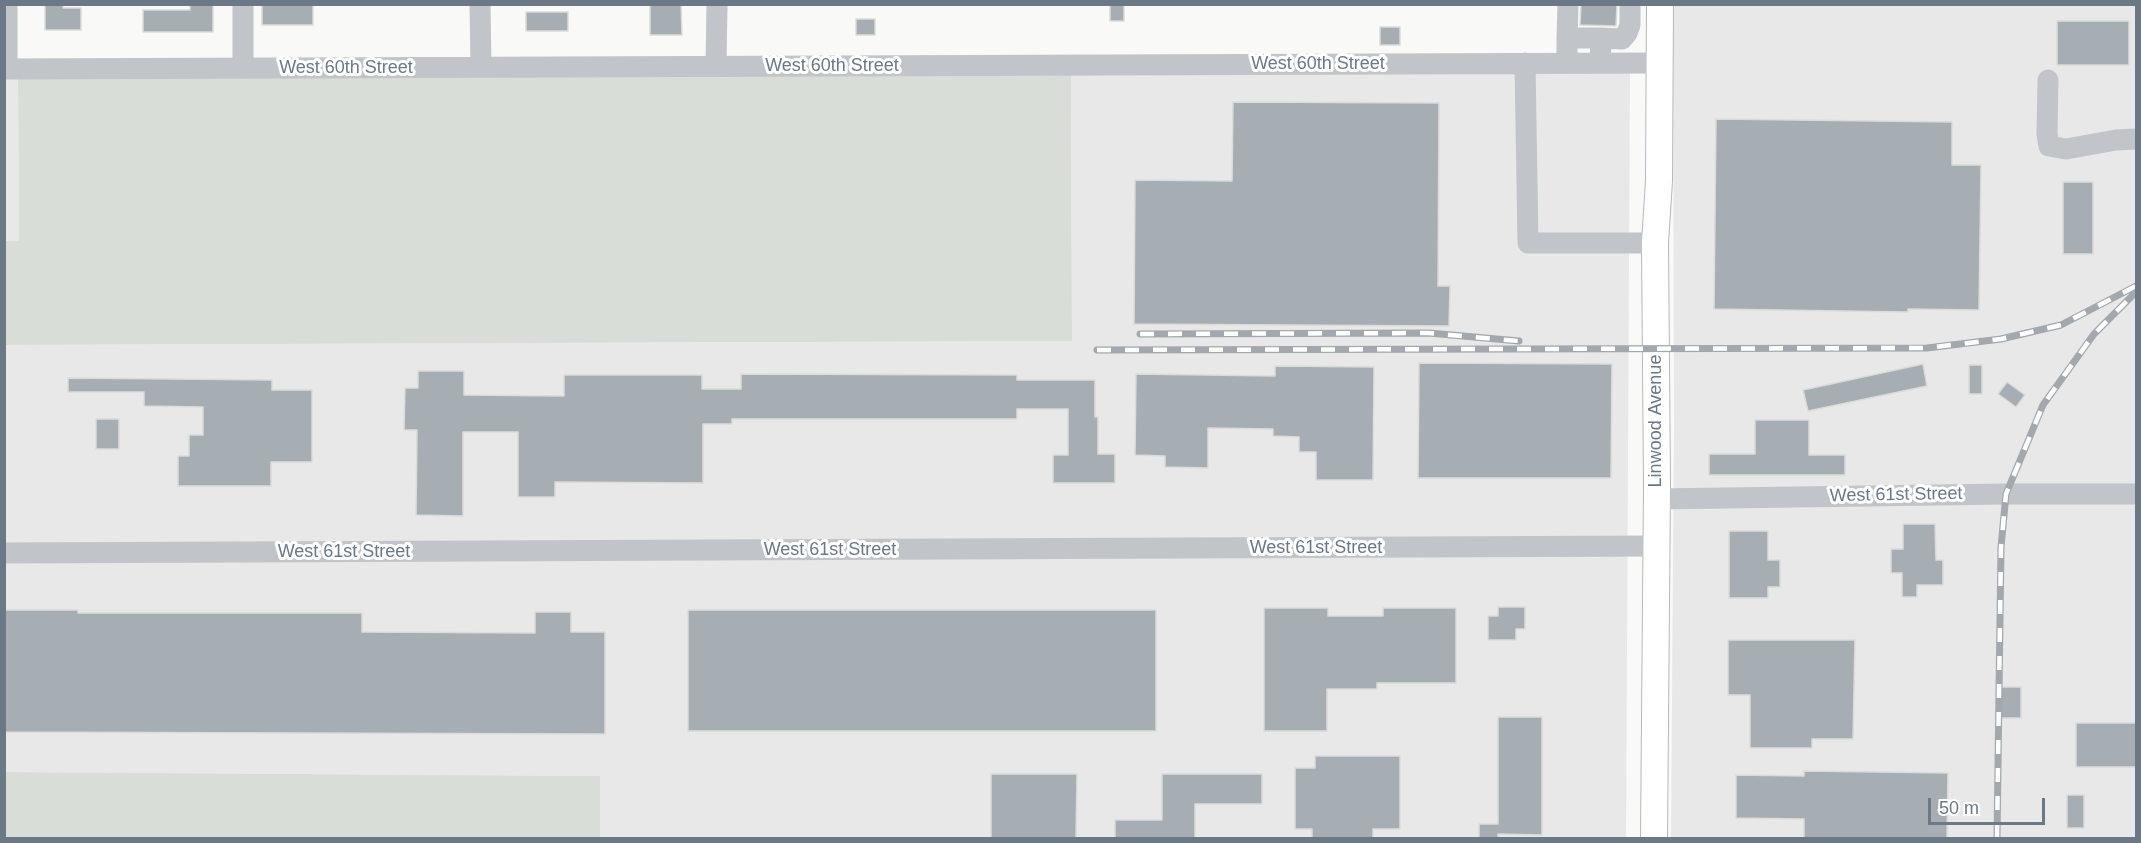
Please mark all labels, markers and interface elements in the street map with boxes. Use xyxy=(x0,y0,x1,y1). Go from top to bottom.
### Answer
street label: West 60th Street xyxy=(1251,53,1385,75)
street label: West 60th Street xyxy=(765,55,899,77)
street label: West 60th Street xyxy=(279,57,413,79)
street label: Linwood Avenue xyxy=(1645,355,1667,487)
street label: West 61st Street xyxy=(1829,483,1963,507)
street label: West 61st Street xyxy=(1250,537,1382,559)
street label: West 61st Street xyxy=(764,539,896,561)
street label: West 61st Street xyxy=(278,541,410,563)
scale bar xyxy=(1931,786,2048,824)
text: 50 m xyxy=(1939,798,1979,818)

